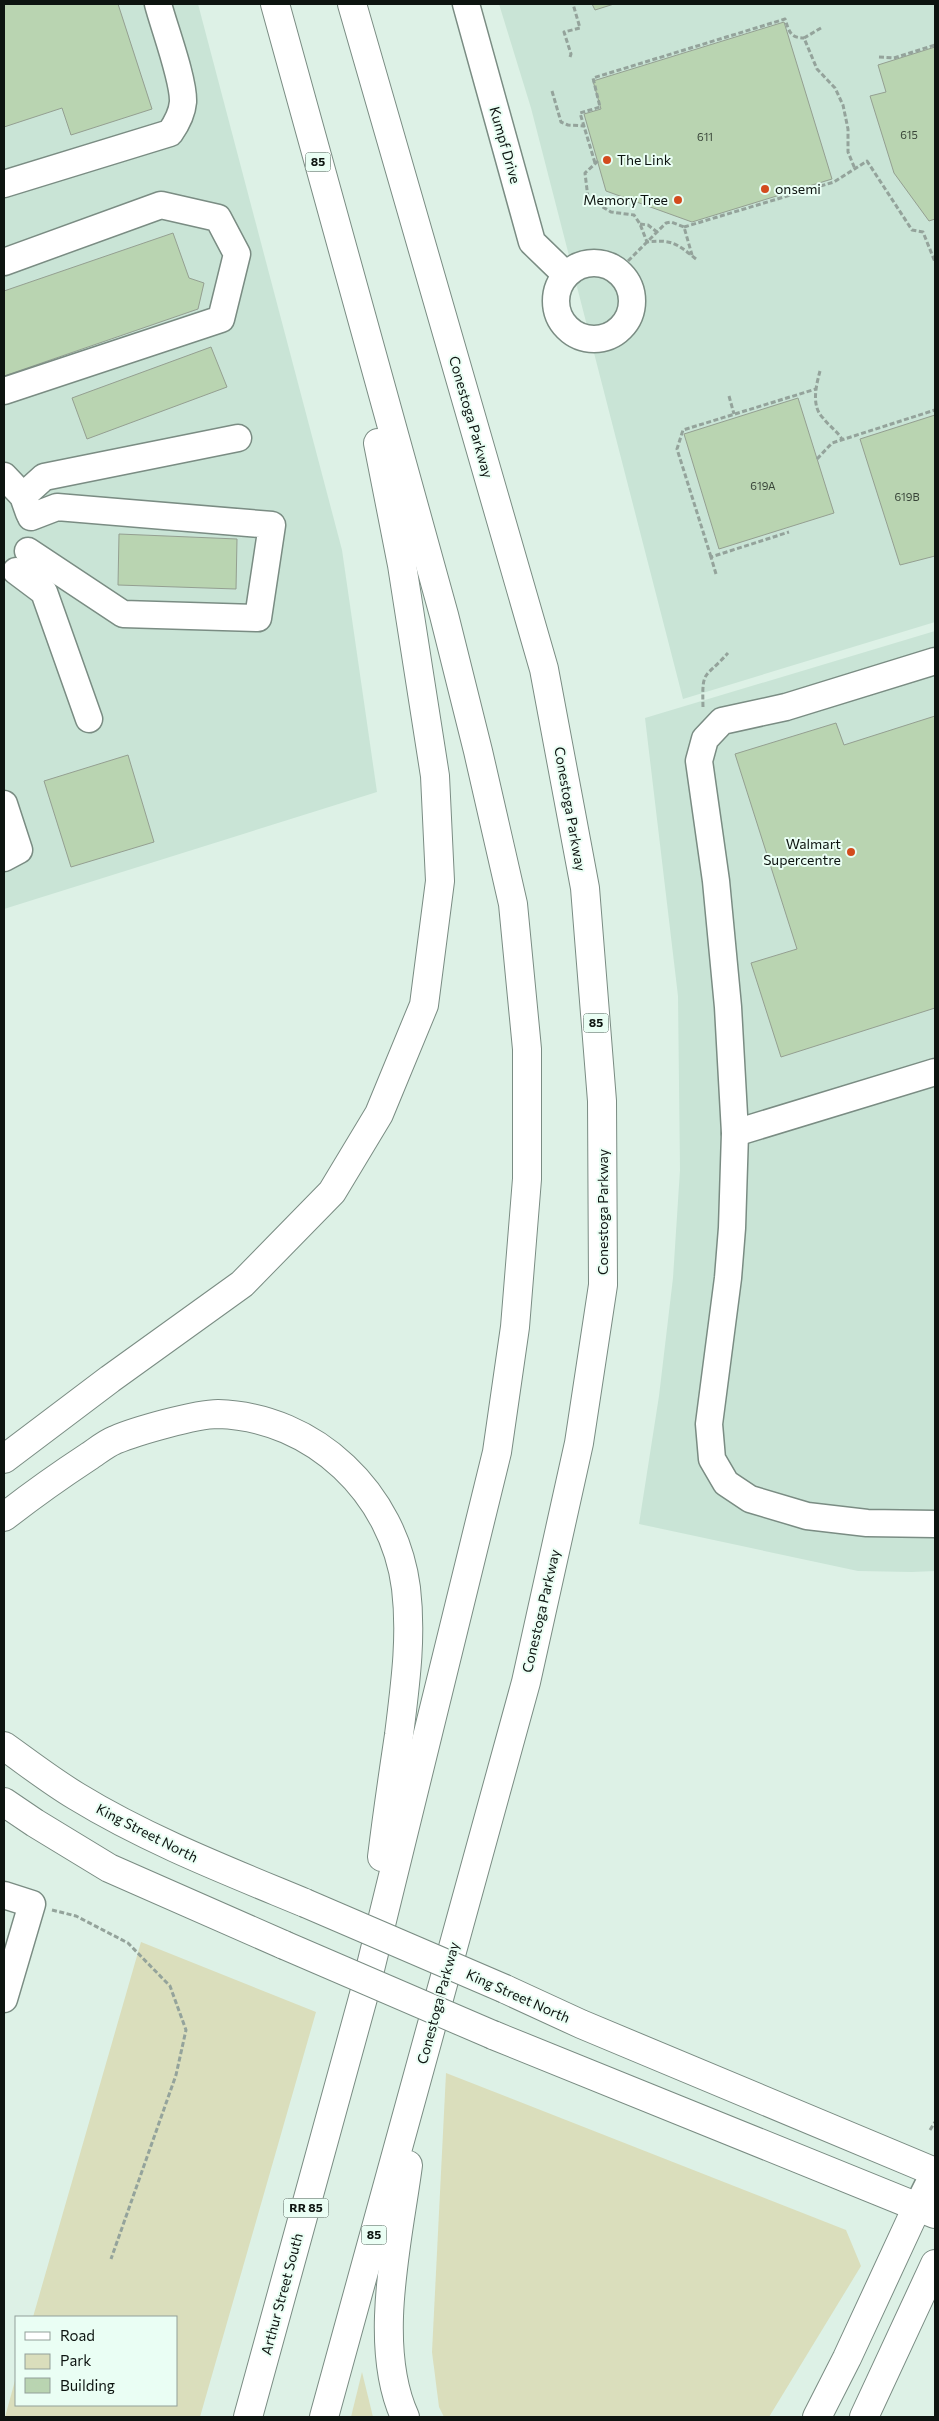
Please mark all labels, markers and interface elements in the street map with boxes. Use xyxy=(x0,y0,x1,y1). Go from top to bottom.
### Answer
street label: Kumpf Drive xyxy=(486,104,525,185)
house number: 615 xyxy=(900,128,918,141)
house number: 611 xyxy=(697,130,713,143)
place label: The Link xyxy=(617,151,672,168)
road number: 85 xyxy=(306,152,330,172)
marker: The Link xyxy=(601,154,613,166)
place label: onsemi xyxy=(775,180,821,197)
marker: onsemi xyxy=(759,183,771,195)
place label: Memory Tree xyxy=(583,191,668,208)
marker: Memory Tree xyxy=(672,194,684,206)
street label: Conestoga Parkway xyxy=(446,354,497,480)
house number: 619A xyxy=(750,479,776,492)
house number: 619B xyxy=(894,490,920,503)
street label: Conestoga Parkway xyxy=(551,745,590,872)
place label: Walmart Supercentre xyxy=(763,835,841,868)
marker: Walmart Supercentre xyxy=(845,846,857,858)
road number: 85 xyxy=(584,1014,608,1032)
street label: Conestoga Parkway xyxy=(594,1149,611,1275)
street label: Conestoga Parkway xyxy=(518,1548,563,1674)
street label: King Street North xyxy=(94,1800,201,1866)
street label: Conestoga Parkway xyxy=(413,1940,462,2066)
street label: King Street North xyxy=(464,1965,573,2026)
road number: RR 85 xyxy=(284,2198,328,2218)
road number: 85 xyxy=(362,2226,386,2244)
street label: Arthur Street South xyxy=(257,2231,306,2357)
legend xyxy=(15,2316,178,2406)
text: Road xyxy=(60,2326,95,2344)
text: Park xyxy=(60,2351,91,2369)
text: Building xyxy=(60,2376,115,2394)

